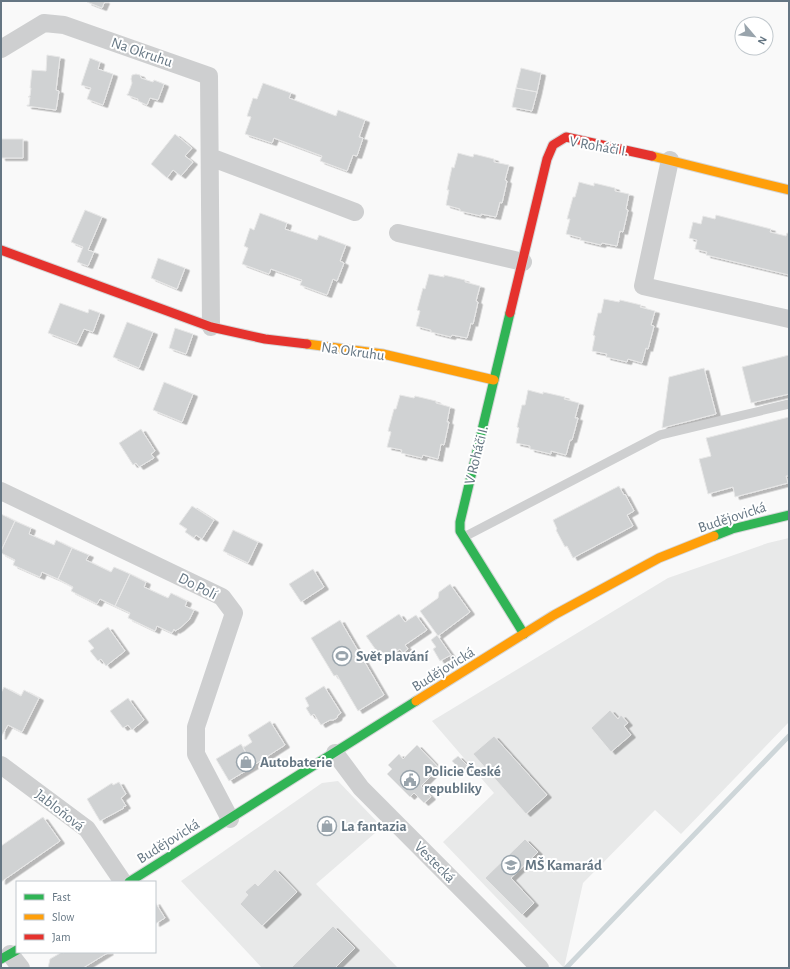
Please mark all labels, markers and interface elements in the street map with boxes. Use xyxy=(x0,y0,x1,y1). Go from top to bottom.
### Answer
north arrow xyxy=(734,16,774,56)
text: N xyxy=(756,34,769,46)
street label: Na Okruhu xyxy=(109,35,175,70)
street label: V Roháči I. xyxy=(568,134,630,159)
street label: Na Okruhu xyxy=(320,340,386,363)
street label: V Roháči I. xyxy=(462,424,491,486)
street label: Budějovická xyxy=(696,499,768,536)
street label: Do Polí xyxy=(176,570,220,603)
street label: Budějovická xyxy=(409,644,477,695)
sports icon: Svět plavání xyxy=(331,645,353,667)
place label: Svět plavání xyxy=(356,649,429,664)
shop icon: Autobaterie xyxy=(235,751,257,773)
place label: Autobaterie xyxy=(260,755,332,770)
place label: Policie České republiky xyxy=(424,763,501,796)
public building icon: Policie České republiky xyxy=(399,769,421,791)
street label: Jabloňová xyxy=(32,787,87,834)
shop icon: La fantazia xyxy=(316,815,338,837)
street label: Budějovická xyxy=(134,816,202,867)
place label: La fantazia xyxy=(341,819,407,834)
street label: Vestecká xyxy=(411,839,458,886)
school or university icon: MŠ Kamarád xyxy=(500,854,522,876)
place label: MŠ Kamarád xyxy=(525,857,602,873)
legend xyxy=(16,881,156,953)
text: Fast xyxy=(52,891,71,903)
text: Slow xyxy=(52,911,74,923)
text: Jam xyxy=(52,931,71,943)

